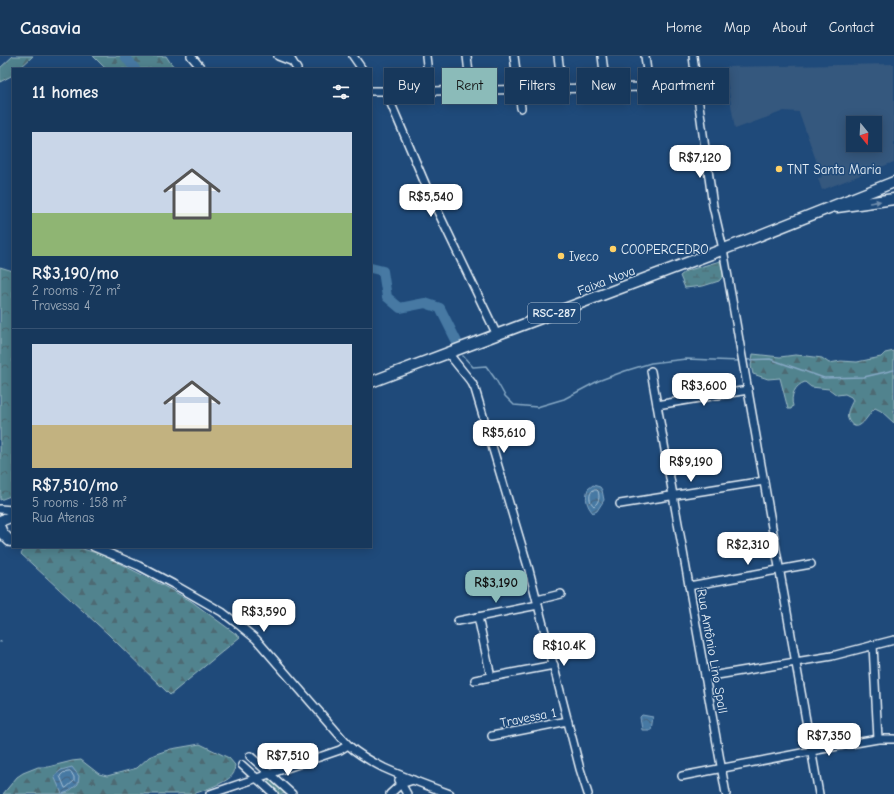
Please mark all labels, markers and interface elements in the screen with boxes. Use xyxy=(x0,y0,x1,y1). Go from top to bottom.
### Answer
text: Casavia xyxy=(20,17,81,39)
text: Home xyxy=(666,19,702,36)
text: Map xyxy=(724,19,750,36)
text: About xyxy=(772,19,807,36)
text: Contact xyxy=(829,19,874,36)
chip: Buy xyxy=(384,68,434,104)
chip: Rent xyxy=(442,68,497,104)
chip: Filters xyxy=(505,68,569,104)
chip: New xyxy=(577,68,630,104)
chip: Apartment xyxy=(638,68,729,104)
icon: filters xyxy=(330,81,352,103)
text: 11 homes xyxy=(32,83,98,102)
north arrow xyxy=(846,116,882,152)
map controls xyxy=(846,116,882,152)
pin: R$7,120 xyxy=(663,145,737,179)
text: R$7,120 xyxy=(679,150,721,165)
icon: home xyxy=(156,158,228,230)
place label: TNT Santa Maria xyxy=(787,162,881,177)
marker: TNT Santa Maria xyxy=(774,164,784,174)
pin: R$5,540 xyxy=(394,184,468,218)
text: R$5,540 xyxy=(408,189,454,204)
one-way arrow xyxy=(869,199,881,205)
place label: COOPERCEDRO xyxy=(621,242,709,257)
marker: COOPERCEDRO xyxy=(608,244,618,254)
place label: Iveco xyxy=(569,249,599,264)
marker: Iveco xyxy=(556,251,566,261)
street label: Faixa Nova xyxy=(575,263,637,298)
text: R$3,190/mo xyxy=(32,264,119,283)
text: 2 rooms · 72 m² xyxy=(32,283,120,298)
text: Travessa 4 xyxy=(32,298,90,313)
road number: RSC-287 xyxy=(528,303,580,323)
icon: home xyxy=(156,370,228,442)
pin: R$3,600 xyxy=(667,373,741,407)
text: R$3,600 xyxy=(681,378,727,393)
pin: R$5,610 xyxy=(467,420,541,454)
text: R$5,610 xyxy=(482,425,526,440)
pin: R$9,190 xyxy=(654,449,728,483)
text: R$9,190 xyxy=(669,454,713,469)
text: R$7,510/mo xyxy=(32,476,118,495)
text: 5 rooms · 158 m² xyxy=(32,495,126,510)
text: Rua Atenas xyxy=(32,510,94,525)
pin: R$2,310 xyxy=(711,532,785,566)
text: R$2,310 xyxy=(726,537,770,552)
pin: R$3,190 xyxy=(459,570,533,604)
text: R$3,190 xyxy=(474,575,518,590)
street label: Rua Antônio Lino Spall xyxy=(694,588,731,714)
pin: R$3,590 xyxy=(227,599,301,633)
text: R$3,590 xyxy=(241,604,287,619)
pin: R$10.4K xyxy=(527,633,601,667)
text: R$10.4K xyxy=(542,638,586,653)
street label: Travessa 1 xyxy=(499,705,558,730)
pin: R$7,350 xyxy=(792,723,866,757)
text: R$7,350 xyxy=(807,728,851,743)
pin: R$7,510 xyxy=(251,743,325,777)
text: R$7,510 xyxy=(266,748,310,763)

